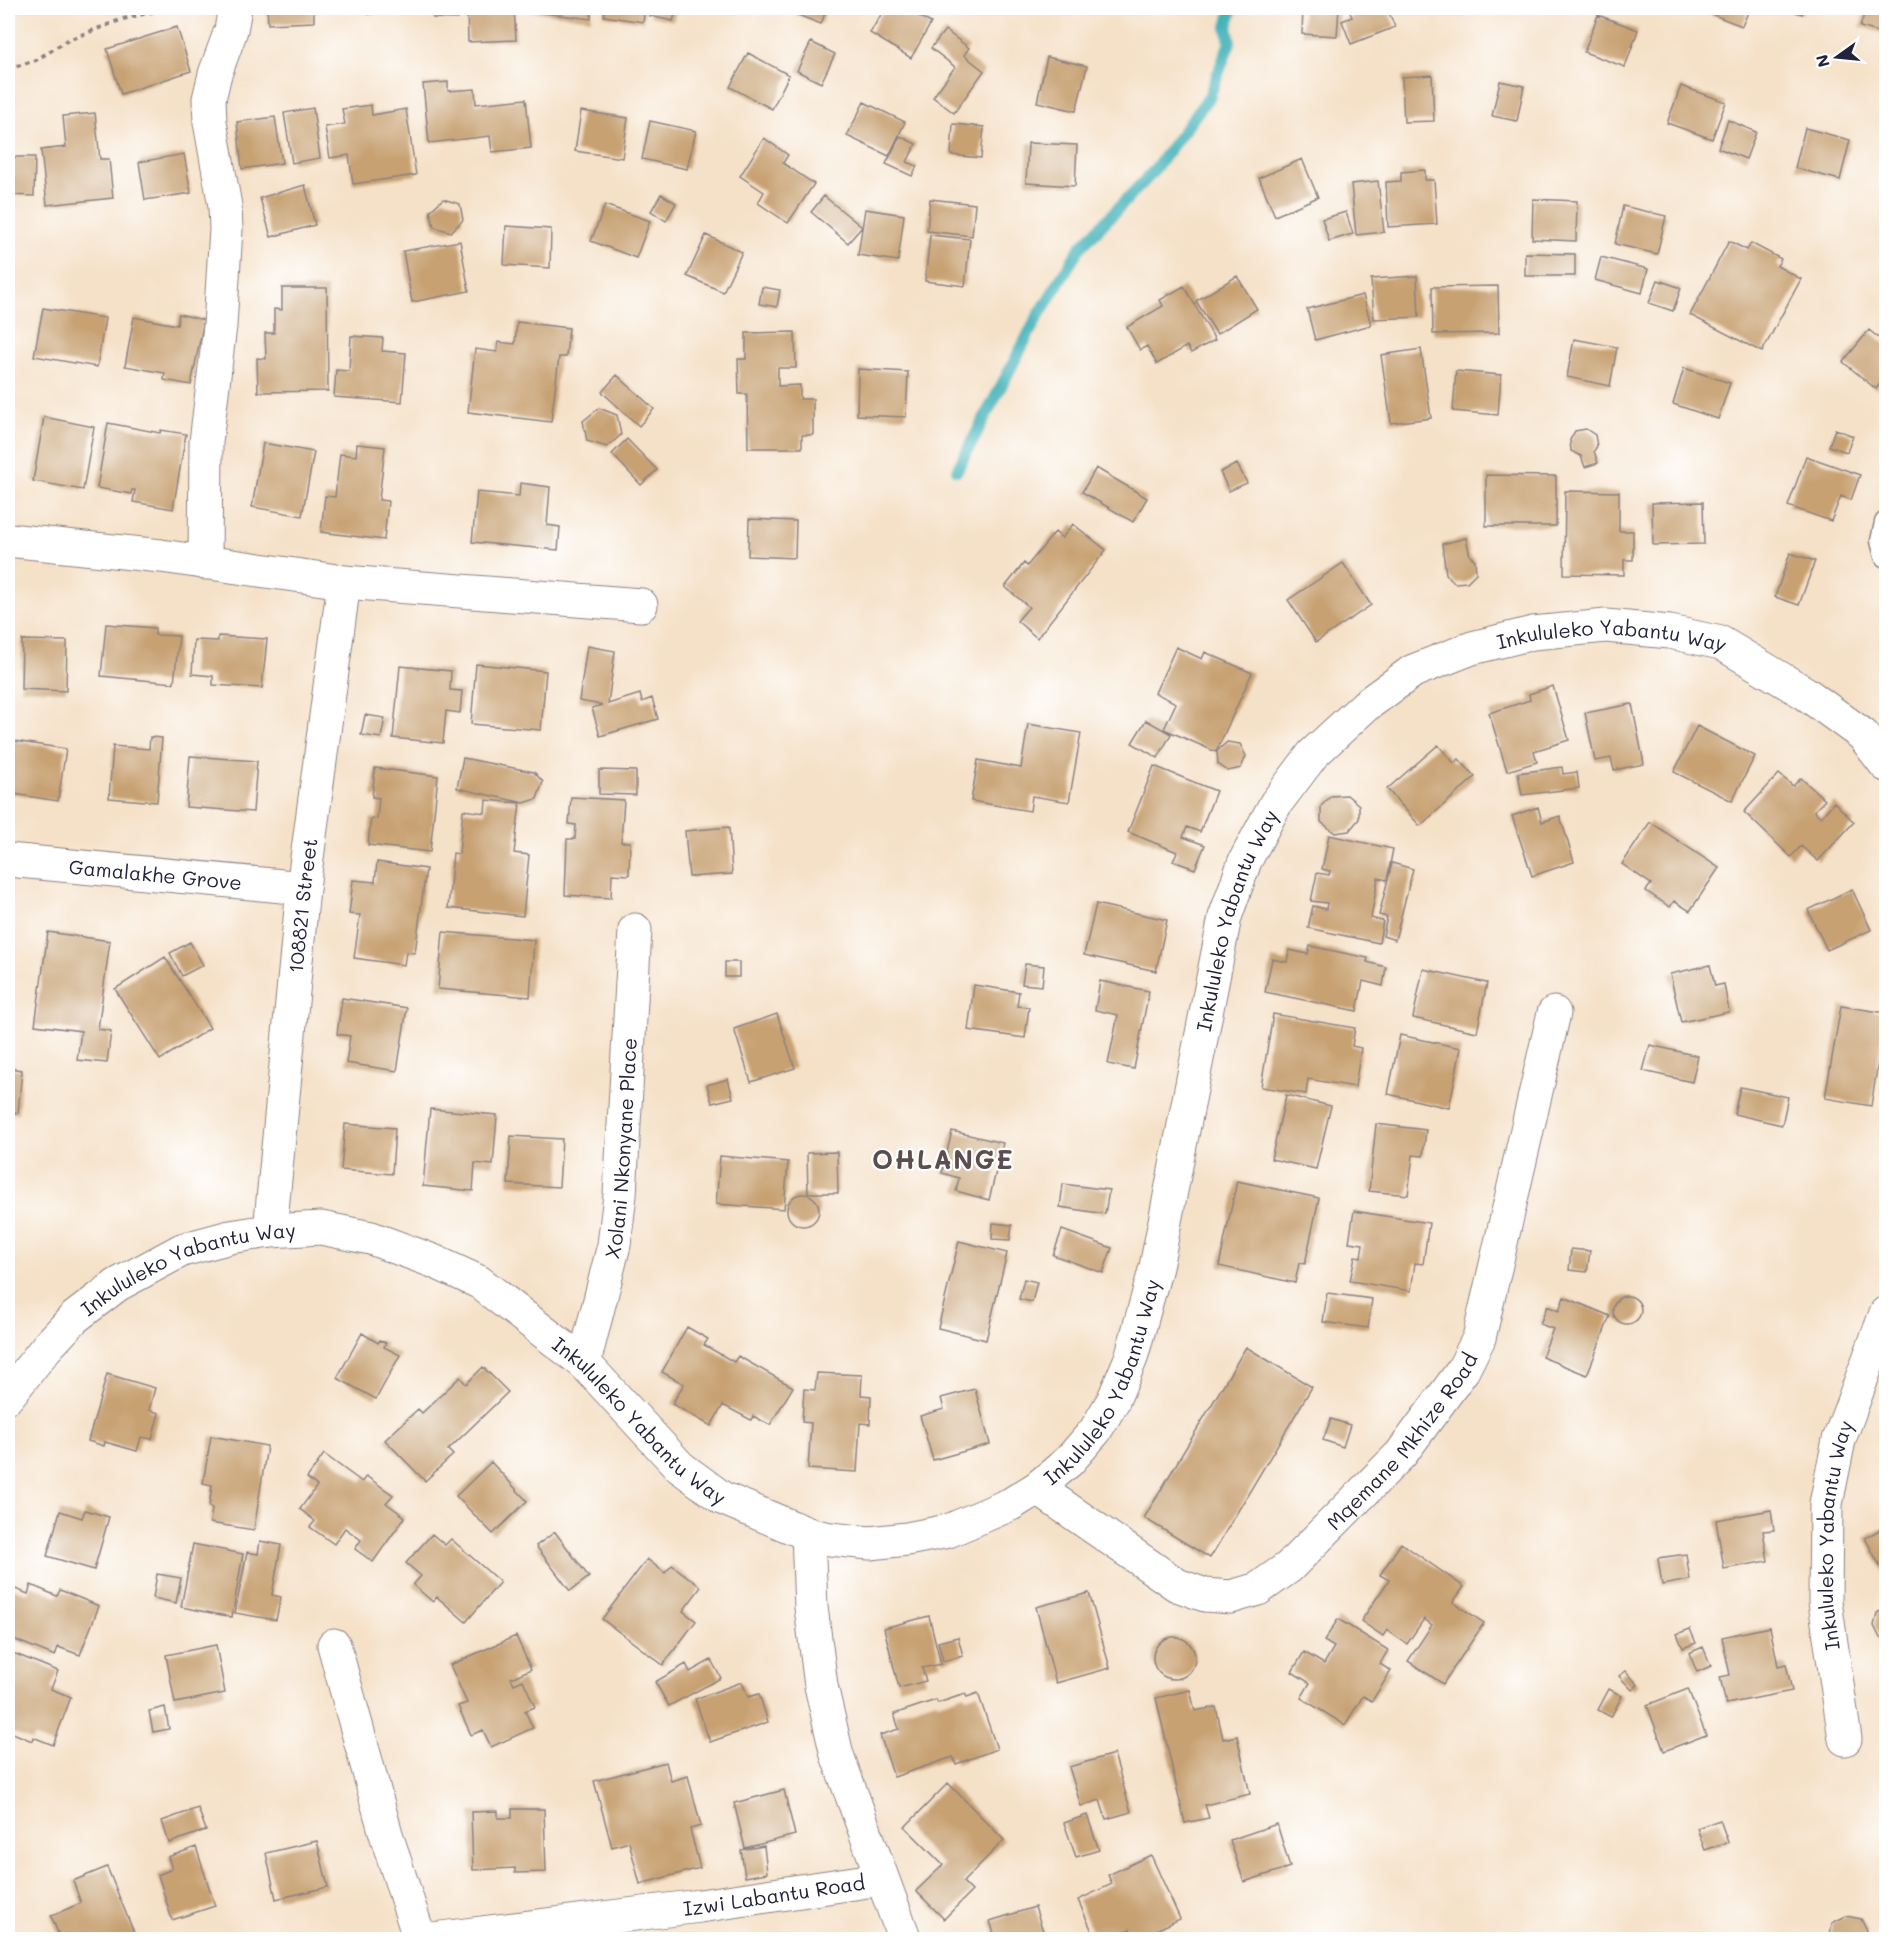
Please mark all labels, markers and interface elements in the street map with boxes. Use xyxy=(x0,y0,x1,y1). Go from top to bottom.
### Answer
north arrow xyxy=(1807,27,1867,87)
text: N xyxy=(1810,52,1834,70)
street label: Inkululeko Yabantu Way xyxy=(1494,612,1732,657)
street label: Inkululeko Yabantu Way xyxy=(1190,805,1283,1033)
street label: 108821 Street xyxy=(282,836,323,974)
street label: Gamalakhe Grove xyxy=(68,853,243,895)
street label: Xolani Nkonyane Place xyxy=(598,1037,642,1261)
district label: OHLANGE xyxy=(872,1142,1014,1176)
street label: Inkululeko Yabantu Way xyxy=(75,1217,296,1321)
street label: Inkululeko Yabantu Way xyxy=(1038,1276,1165,1490)
street label: Inkululeko Yabantu Way xyxy=(548,1331,732,1510)
street label: Mqemane Mkhize Road xyxy=(1321,1348,1483,1535)
street label: Inkululeko Yabantu Way xyxy=(1812,1416,1858,1652)
street label: Izwi Labantu Road xyxy=(682,1869,867,1921)

